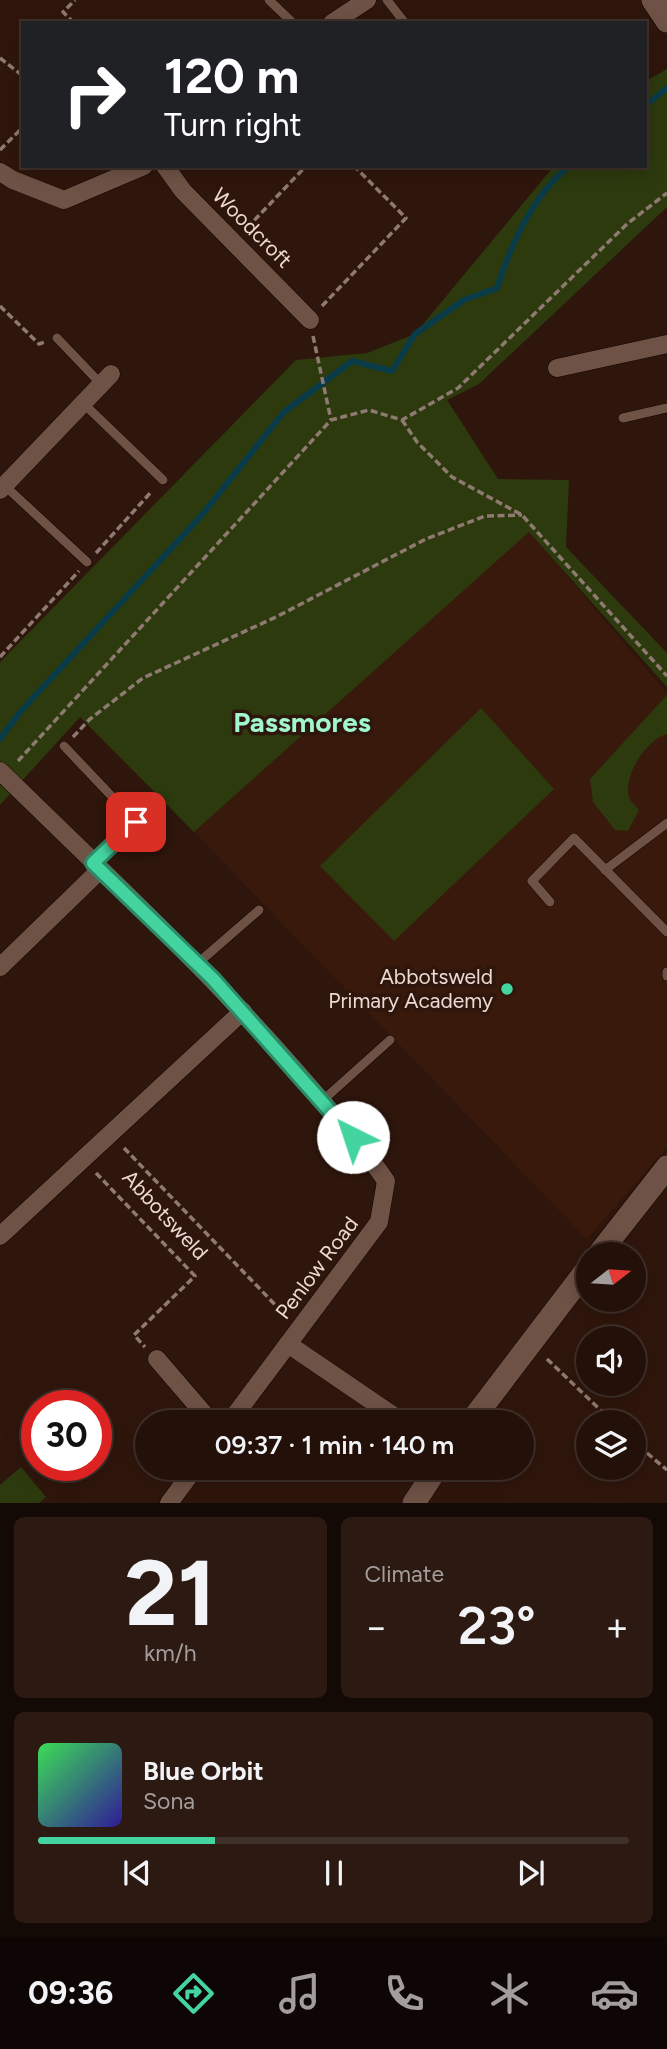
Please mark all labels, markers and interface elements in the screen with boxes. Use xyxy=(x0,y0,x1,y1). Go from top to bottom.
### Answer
text: 120 m xyxy=(164,46,299,105)
icon: right xyxy=(49,49,140,140)
text: Turn right xyxy=(164,106,302,144)
street label: Woodcroft xyxy=(207,183,297,273)
district label: Passmores xyxy=(233,705,371,739)
pin xyxy=(106,792,166,852)
icon: arrive xyxy=(117,803,155,841)
place label: Abbotsweld Primary Academy xyxy=(328,964,493,1013)
marker: Abbotsweld Primary Academy xyxy=(499,981,515,997)
position arrow xyxy=(316,1100,390,1174)
street label: Abbotsweld xyxy=(118,1165,213,1265)
street label: Penlow Road xyxy=(270,1212,363,1324)
north arrow xyxy=(576,1242,646,1312)
map controls xyxy=(576,1242,646,1480)
button: sound xyxy=(576,1326,646,1396)
speed limit sign: 30 xyxy=(21,1390,112,1481)
button: layers xyxy=(576,1410,646,1480)
text: 09:37 · 1 min · 140 m xyxy=(215,1429,454,1461)
text: 21 xyxy=(125,1539,216,1648)
text: Climate xyxy=(365,1560,444,1588)
text: 23° xyxy=(458,1595,536,1657)
text: − xyxy=(365,1604,388,1650)
text: + xyxy=(605,1604,629,1650)
text: km/h xyxy=(144,1639,197,1667)
text: Blue Orbit xyxy=(143,1755,264,1787)
text: Sona xyxy=(143,1787,195,1815)
icon: previous xyxy=(118,1854,156,1892)
icon: pause xyxy=(315,1854,353,1892)
icon: next xyxy=(512,1854,550,1892)
icon: directions xyxy=(169,1969,218,2018)
icon: music xyxy=(275,1969,324,2018)
icon: phone xyxy=(380,1969,429,2018)
icon: climate xyxy=(485,1969,534,2018)
icon: car xyxy=(590,1969,639,2018)
text: 09:36 xyxy=(28,1974,113,2012)

